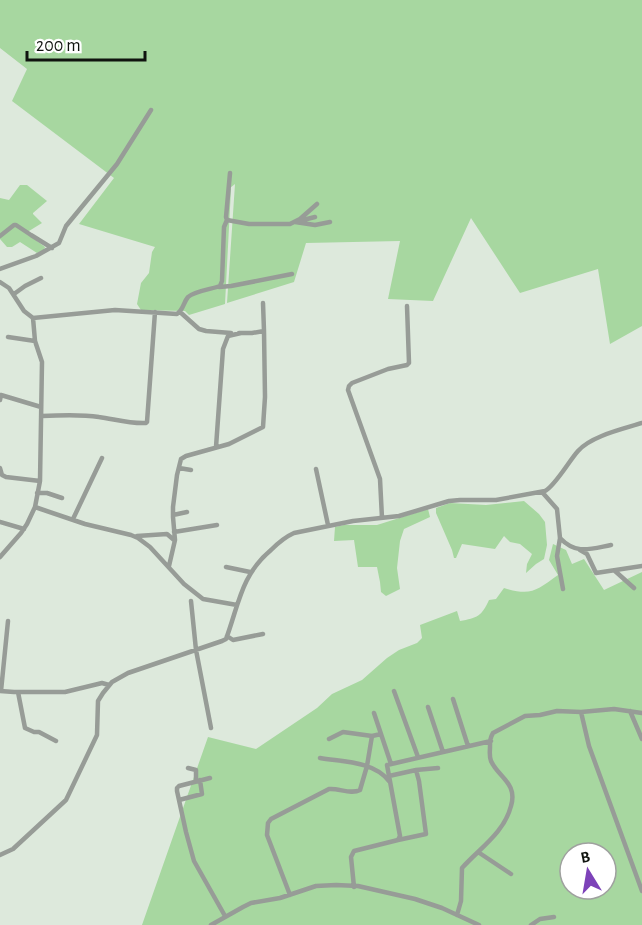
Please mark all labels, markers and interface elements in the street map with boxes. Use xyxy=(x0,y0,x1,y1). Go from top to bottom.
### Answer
scale bar xyxy=(27,24,146,62)
text: 200 m xyxy=(36,37,81,55)
north arrow xyxy=(558,841,618,901)
text: B xyxy=(579,849,591,866)

